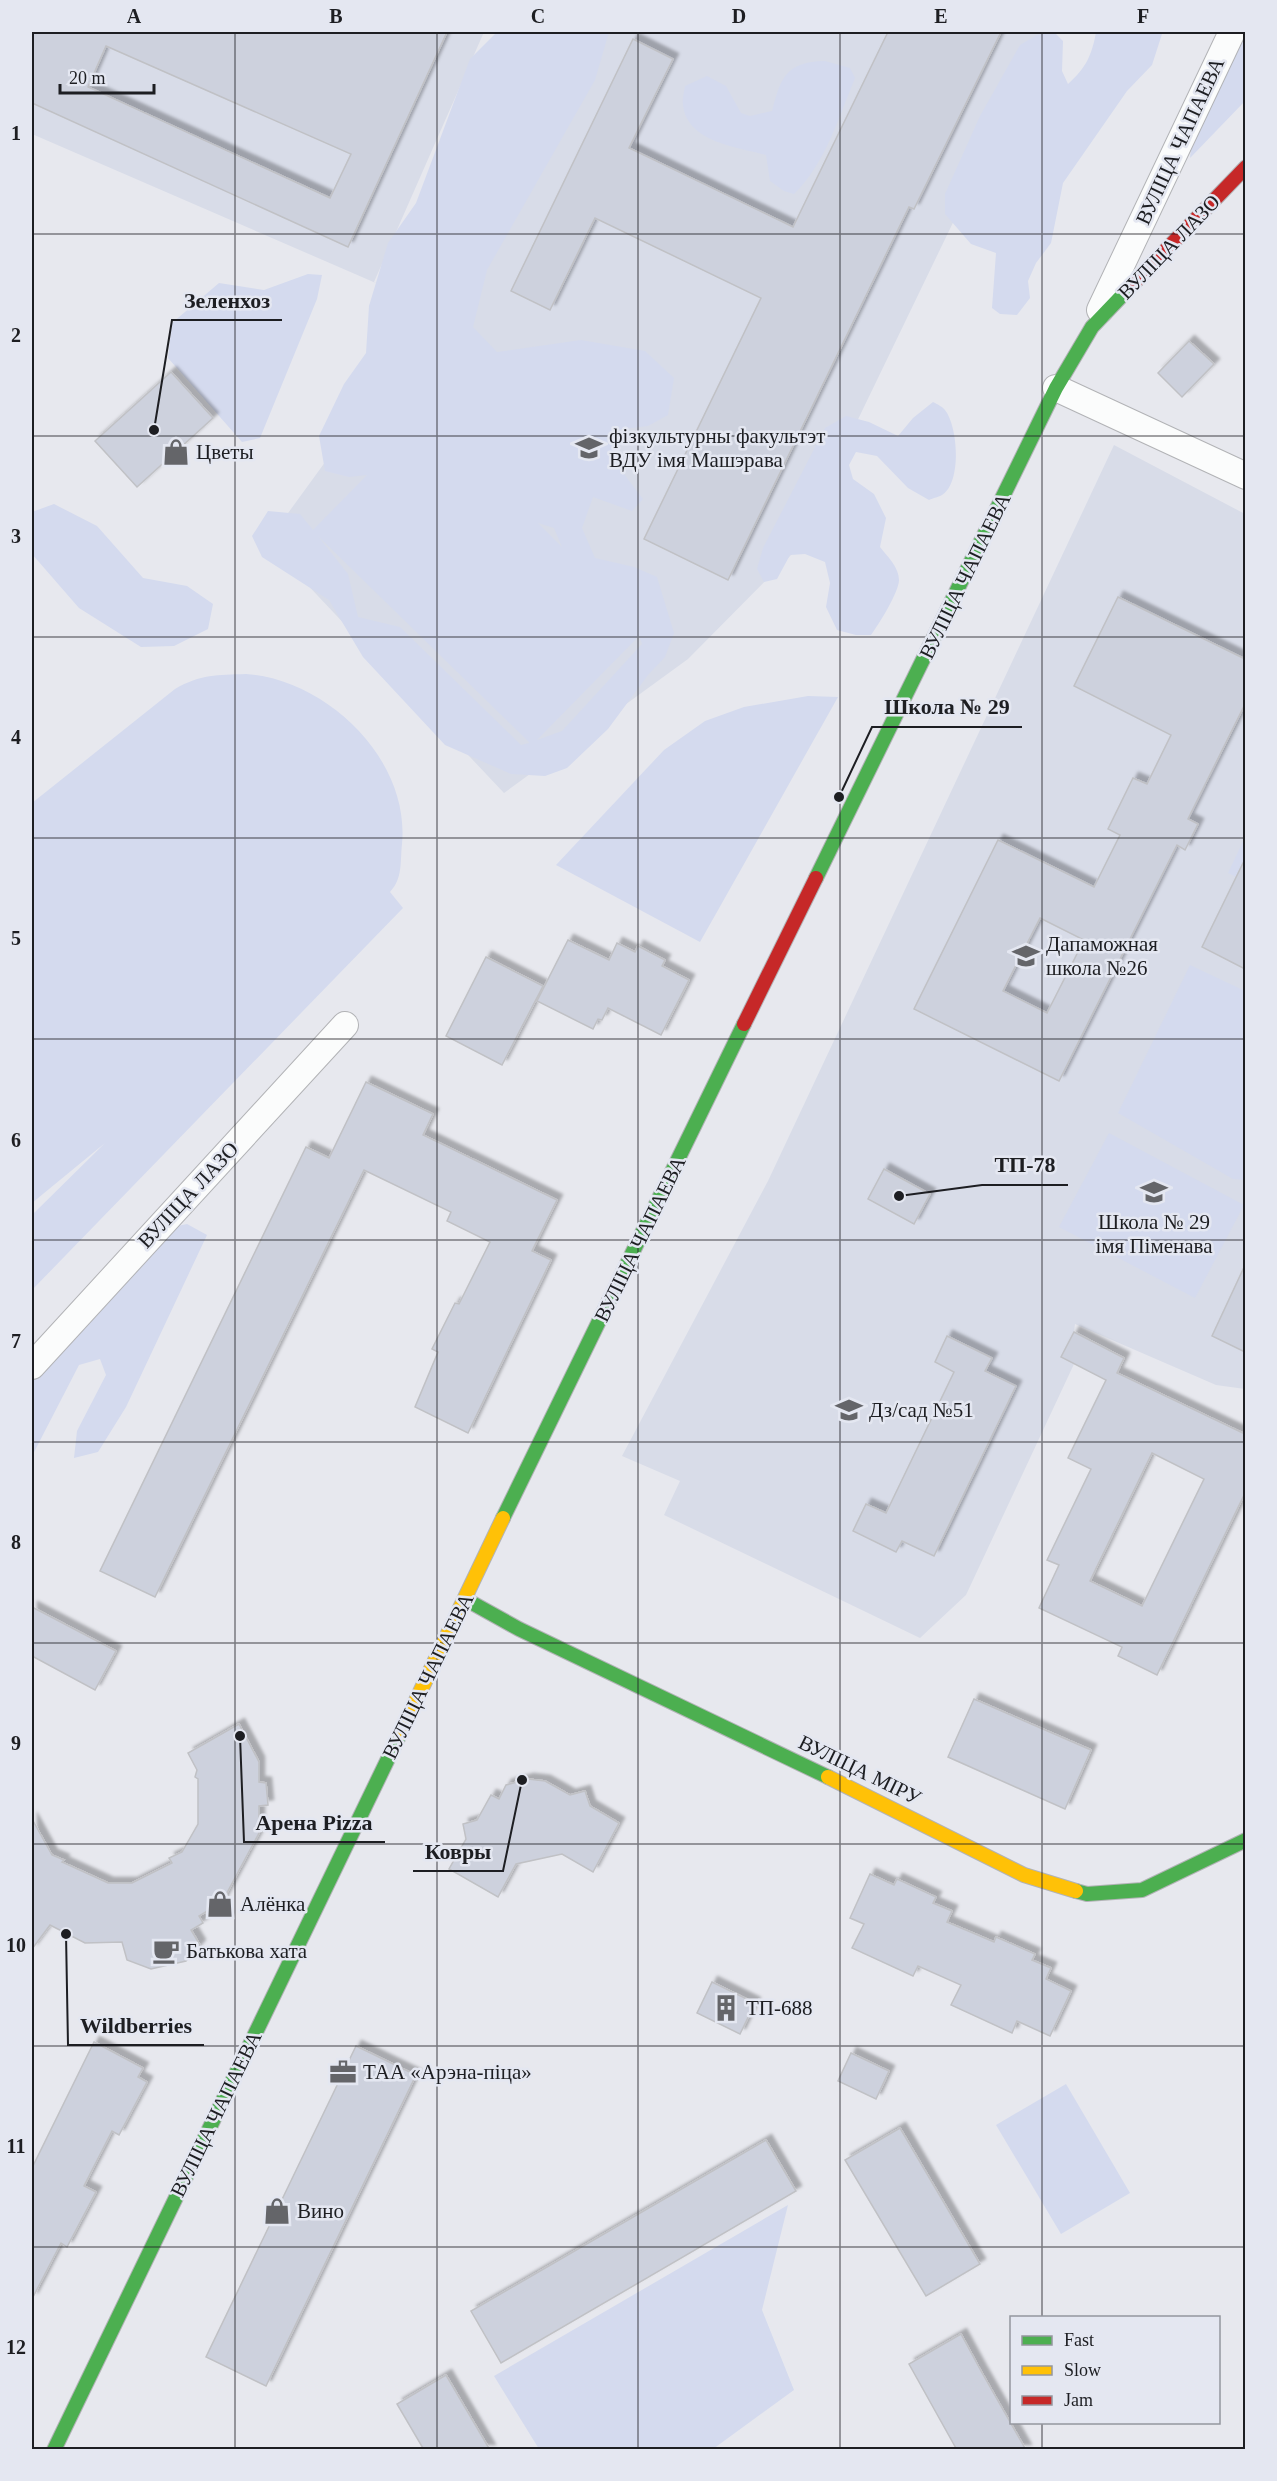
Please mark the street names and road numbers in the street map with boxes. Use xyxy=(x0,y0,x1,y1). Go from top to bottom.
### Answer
street label: ВУЛІЦА ЧАПАЕВА xyxy=(1131,53,1230,228)
street label: ВУЛІЦА ЛАЗО xyxy=(1113,190,1225,304)
street label: ВУЛІЦА ЧАПАЕВА xyxy=(914,488,1016,663)
street label: ВУЛІЦА ЛАЗО xyxy=(133,1137,243,1253)
street label: ВУЛІЦА ЧАПАЕВА xyxy=(589,1151,691,1326)
street label: ВУЛІЦА ЧАПАЕВА xyxy=(377,1588,479,1763)
street label: ВУЛІЦА МІРУ xyxy=(795,1730,925,1810)
street label: ВУЛІЦА ЧАПАЕВА xyxy=(165,2026,267,2201)

